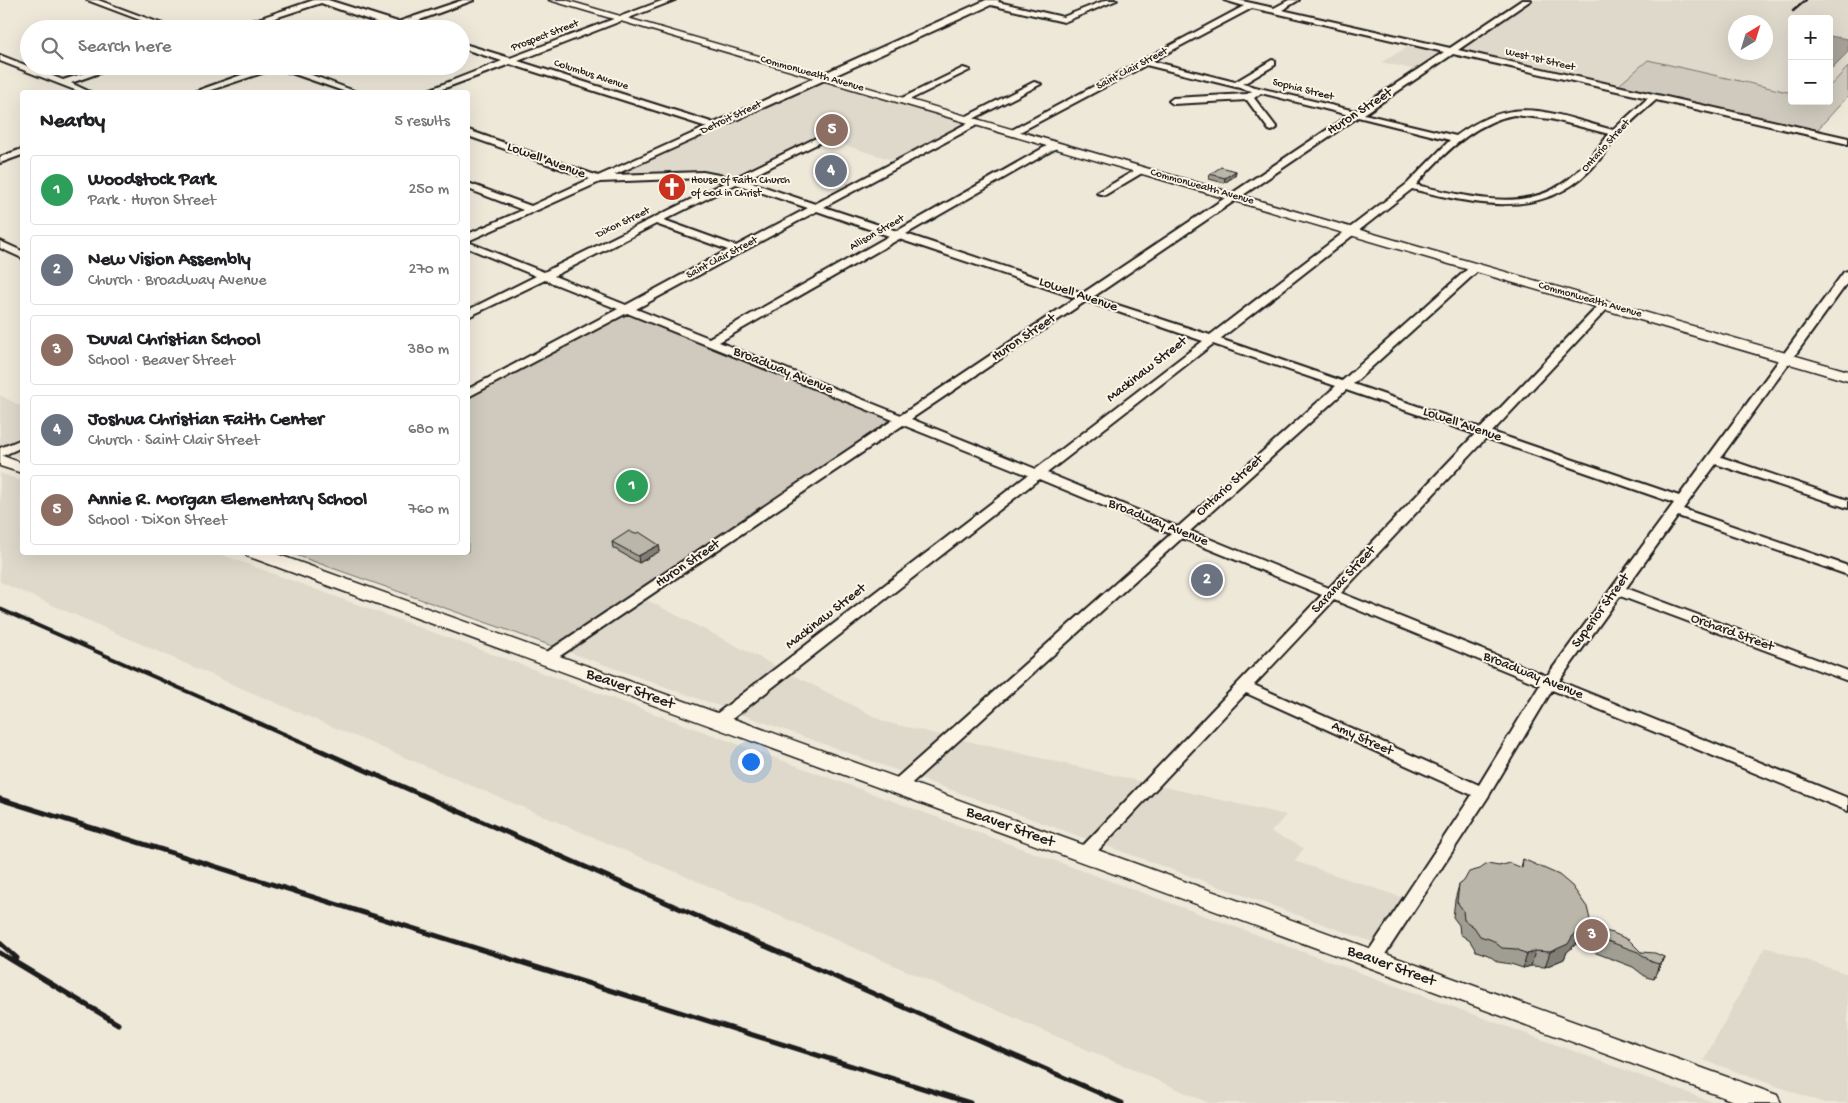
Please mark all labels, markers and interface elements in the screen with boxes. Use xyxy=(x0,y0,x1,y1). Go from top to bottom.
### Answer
north arrow xyxy=(1728,15,1773,60)
map controls xyxy=(1788,15,1833,105)
button: + xyxy=(1788,15,1833,60)
street label: Prospect Street xyxy=(509,17,582,55)
search box xyxy=(20,20,470,75)
icon: search xyxy=(38,34,66,62)
text: Search here xyxy=(78,36,172,59)
street label: Saint Clair Street xyxy=(1094,45,1171,93)
street label: West 1st Street xyxy=(1504,46,1577,74)
street label: Commonwealth Avenue xyxy=(759,53,865,95)
street label: Columbus Avenue xyxy=(552,57,630,93)
button: − xyxy=(1788,60,1833,105)
street label: Sophia Street xyxy=(1271,77,1336,104)
street label: Huron Street xyxy=(1324,84,1397,139)
street label: Detroit Street xyxy=(698,98,765,138)
text: Nearby xyxy=(40,110,105,135)
pin: 5 xyxy=(816,111,848,149)
text: 5 results xyxy=(395,113,450,132)
street label: Ontario Street xyxy=(1579,116,1634,175)
street label: Lowell Avenue xyxy=(505,139,588,183)
pin: 4 xyxy=(815,152,847,190)
street label: Commonwealth Avenue xyxy=(1149,166,1255,208)
text: Woodstock Park xyxy=(88,169,215,192)
church icon: House of Faith Church of God in Christ xyxy=(657,172,687,202)
place label: House of Faith Church of God in Christ xyxy=(691,174,790,200)
text: 1 xyxy=(54,181,60,200)
text: 250 m xyxy=(409,181,449,200)
text: Park · Huron Street xyxy=(88,192,216,211)
street label: Dixon Street xyxy=(593,204,653,242)
street label: Allison Street xyxy=(848,212,908,253)
street label: Saint Clair Street xyxy=(684,234,761,282)
text: New Vision Assembly xyxy=(88,249,251,272)
text: 2 xyxy=(53,261,61,280)
text: 270 m xyxy=(409,261,449,280)
text: Church · Broadway Avenue xyxy=(88,272,267,291)
street label: Lowell Avenue xyxy=(1036,274,1120,317)
street label: Commonwealth Avenue xyxy=(1537,279,1643,321)
street label: Huron Street xyxy=(989,310,1061,366)
text: Duval Christian School xyxy=(88,329,261,352)
street label: Mackinaw Street xyxy=(1103,333,1192,407)
text: 3 xyxy=(53,341,61,360)
text: 380 m xyxy=(408,341,449,360)
street label: Broadway Avenue xyxy=(730,343,836,399)
text: School · Beaver Street xyxy=(88,352,235,371)
street label: Lowell Avenue xyxy=(1420,404,1504,447)
text: Joshua Christian Faith Center xyxy=(88,409,324,432)
text: 4 xyxy=(53,421,61,440)
text: 680 m xyxy=(408,421,449,440)
text: Church · Saint Clair Street xyxy=(88,432,259,451)
street label: Ontario Street xyxy=(1193,451,1268,521)
pin: 1 xyxy=(616,467,648,505)
text: Annie R. Morgan Elementary School xyxy=(88,489,367,512)
street label: Broadway Avenue xyxy=(1105,495,1211,551)
text: 5 xyxy=(53,501,61,520)
text: 760 m xyxy=(408,501,449,520)
text: School · Dixon Street xyxy=(88,512,227,531)
street label: Huron Street xyxy=(653,536,725,592)
street label: Saranac Street xyxy=(1308,542,1381,618)
pin: 2 xyxy=(1191,561,1223,599)
street label: Superior Street xyxy=(1568,569,1635,652)
street label: Mackinaw Street xyxy=(782,580,871,654)
street label: Orchard Street xyxy=(1688,610,1777,656)
street label: Broadway Avenue xyxy=(1480,648,1586,704)
street label: Beaver Street xyxy=(582,665,678,715)
street label: Amy Street xyxy=(1329,718,1397,761)
your location xyxy=(738,749,764,775)
street label: Beaver Street xyxy=(962,803,1058,853)
pin: 3 xyxy=(1576,916,1608,954)
street label: Beaver Street xyxy=(1343,942,1439,992)

